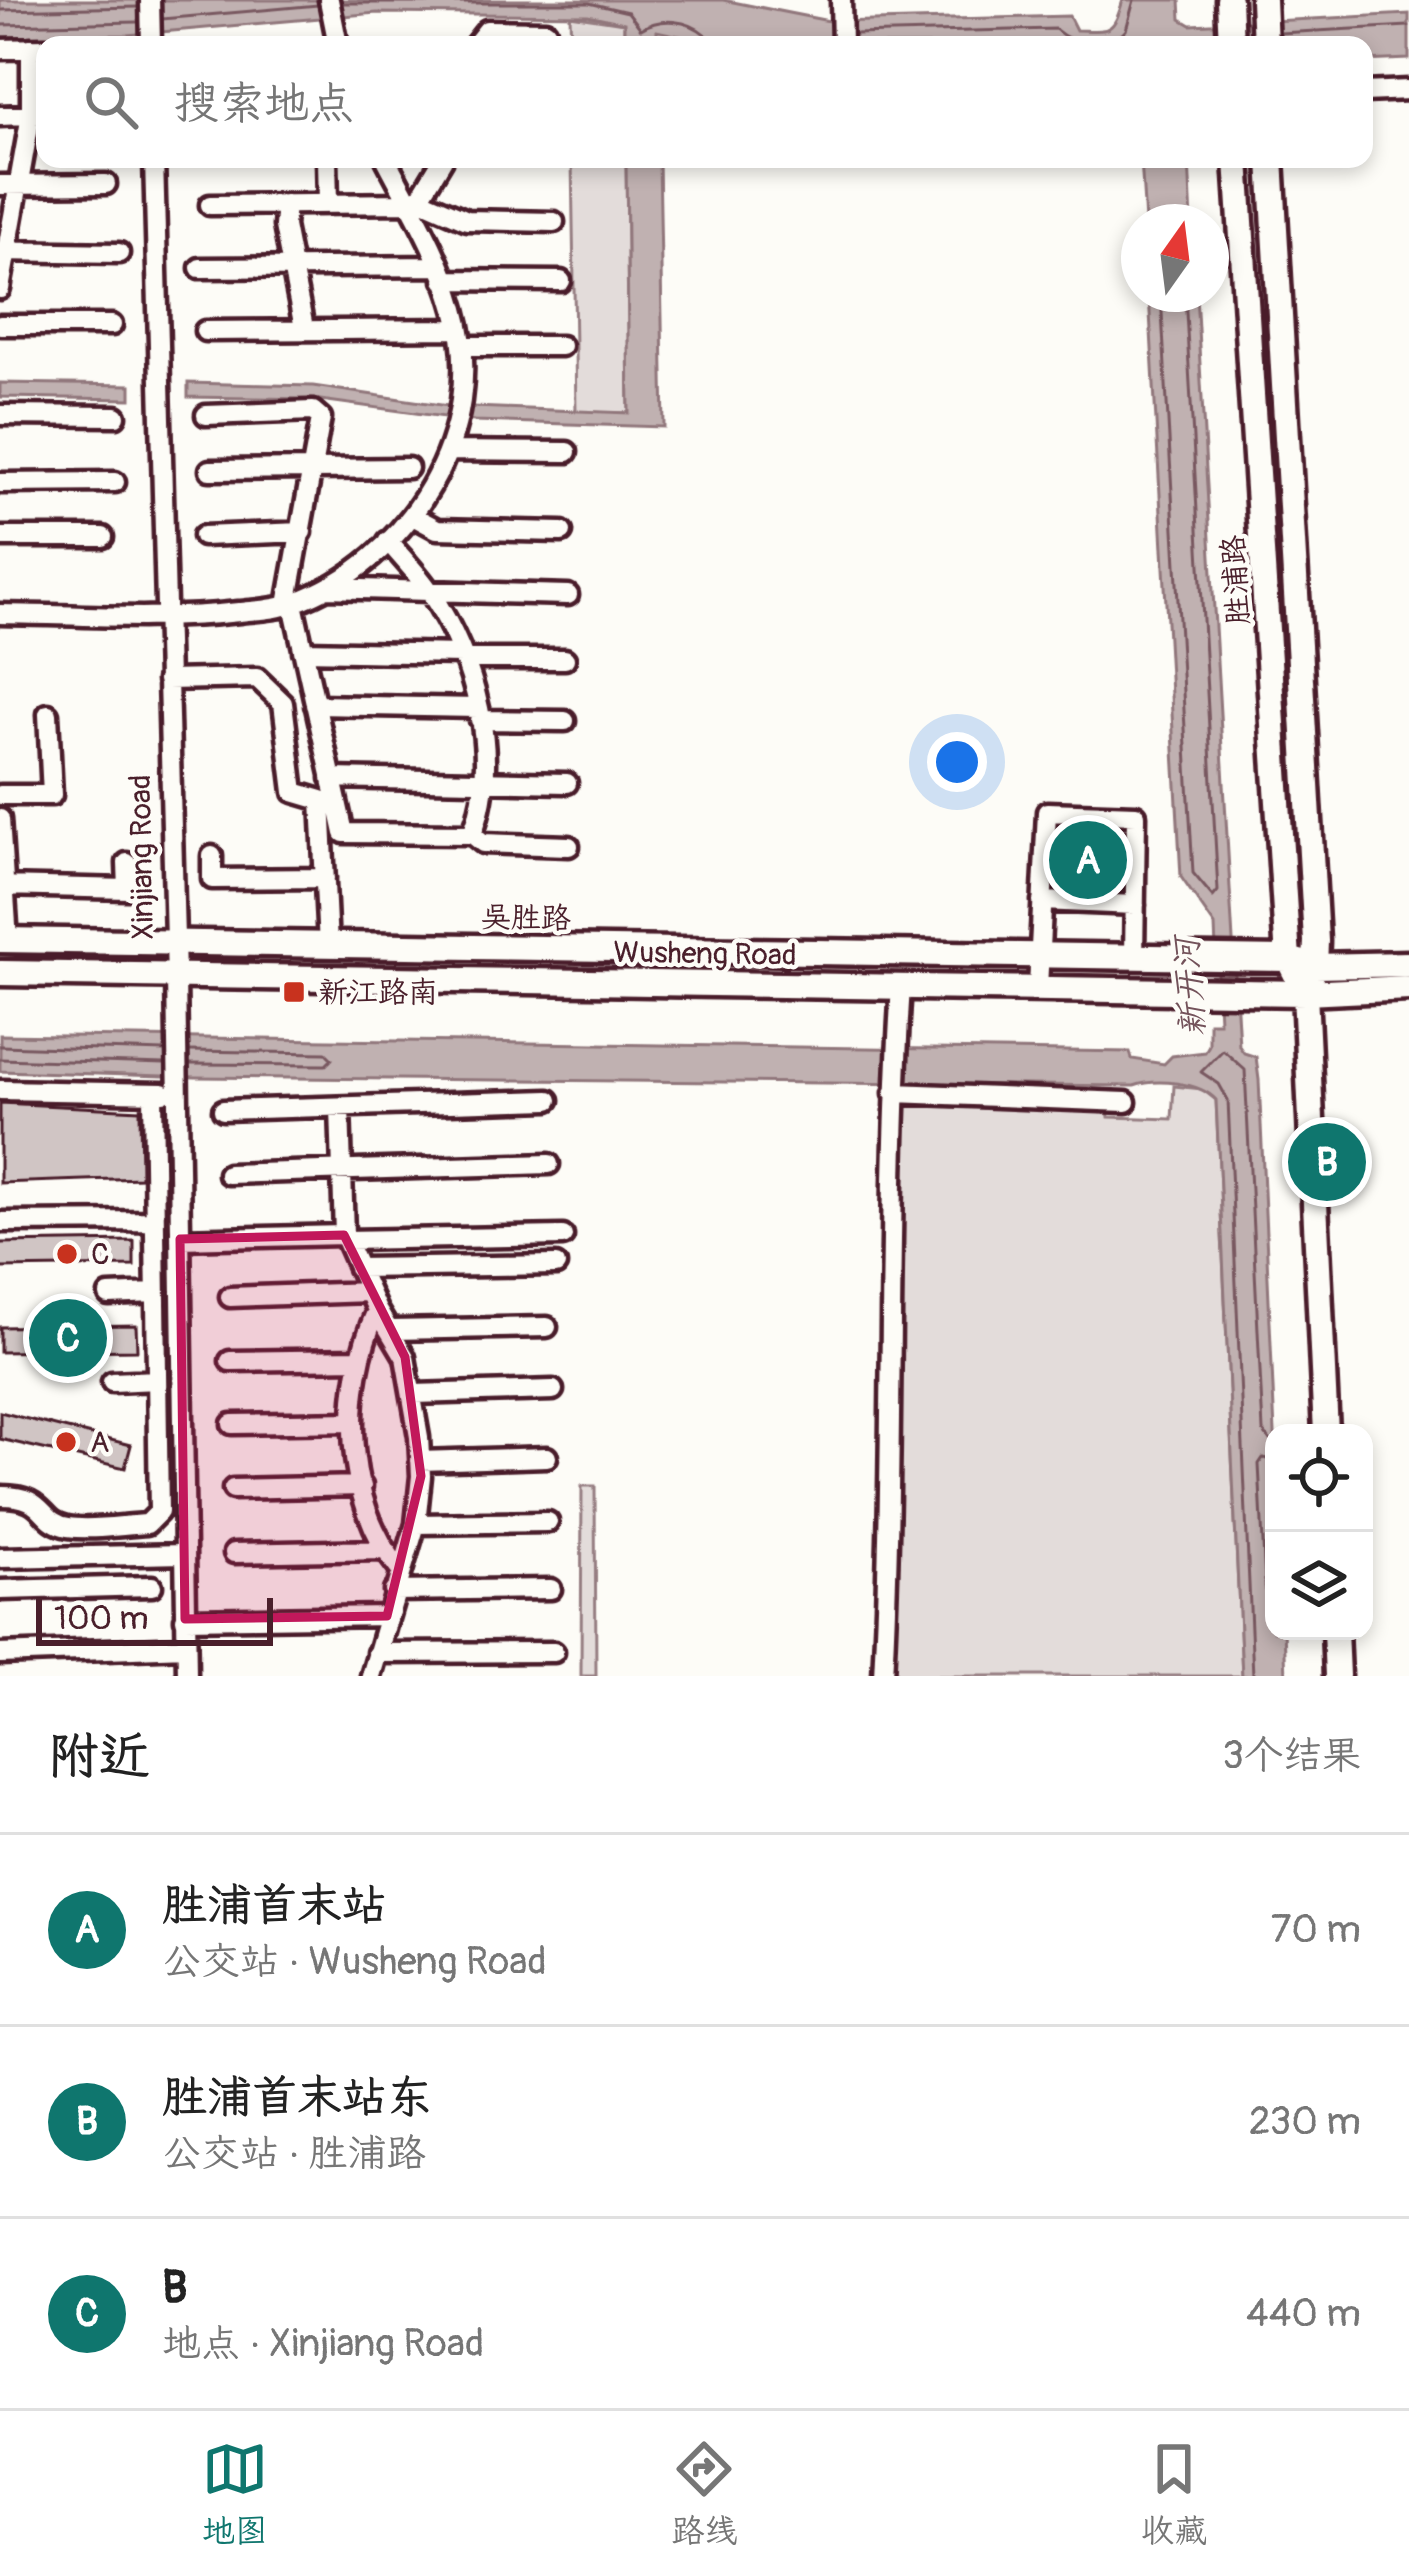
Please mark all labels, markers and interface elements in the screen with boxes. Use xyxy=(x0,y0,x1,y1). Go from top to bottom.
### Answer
search box xyxy=(36,36,1373,168)
icon: search xyxy=(78,69,144,135)
text: 搜索地点 xyxy=(174,76,354,132)
north arrow xyxy=(1121,204,1229,312)
street label: 胜浦路 xyxy=(1214,534,1258,626)
your location xyxy=(927,732,987,792)
street label: Xinjiang Road xyxy=(122,774,162,940)
pin: A xyxy=(1049,815,1127,905)
street label: 吴胜路 xyxy=(481,899,571,937)
water label: 新开河 xyxy=(1166,931,1214,1038)
street label: Wusheng Road xyxy=(613,934,797,974)
place label: 新江路南 xyxy=(318,974,438,1011)
marker: 新江路南 xyxy=(281,979,307,1005)
pin: B xyxy=(1288,1117,1366,1207)
place label: C xyxy=(91,1236,110,1273)
marker: C xyxy=(54,1241,80,1267)
pin: C xyxy=(29,1293,107,1383)
place label: A xyxy=(90,1424,109,1461)
map controls xyxy=(1265,1424,1373,1640)
button: locate xyxy=(1265,1424,1373,1532)
marker: A xyxy=(53,1429,79,1455)
button: layers xyxy=(1265,1532,1373,1640)
scale bar xyxy=(36,1592,273,1645)
text: 100 m xyxy=(54,1598,148,1639)
text: 附近 xyxy=(48,1725,150,1789)
text: 3个结果 xyxy=(1222,1731,1361,1780)
text: 胜浦首末站 xyxy=(162,1878,387,1934)
text: A xyxy=(74,1905,100,1954)
text: 70 m xyxy=(1271,1905,1361,1954)
text: 公交站 · Wusheng Road xyxy=(162,1937,547,1986)
text: 胜浦首末站东 xyxy=(162,2070,432,2126)
text: B xyxy=(76,2097,98,2146)
text: 230 m xyxy=(1249,2097,1361,2146)
text: 公交站 · 胜浦路 xyxy=(162,2129,426,2178)
text: B xyxy=(162,2260,187,2316)
text: C xyxy=(75,2289,99,2338)
text: 440 m xyxy=(1246,2289,1361,2338)
text: 地点 · Xinjiang Road xyxy=(162,2319,484,2368)
tab: 地图 xyxy=(202,2436,268,2552)
tab: 路线 xyxy=(671,2436,737,2552)
tab: 收藏 xyxy=(1141,2436,1207,2552)

